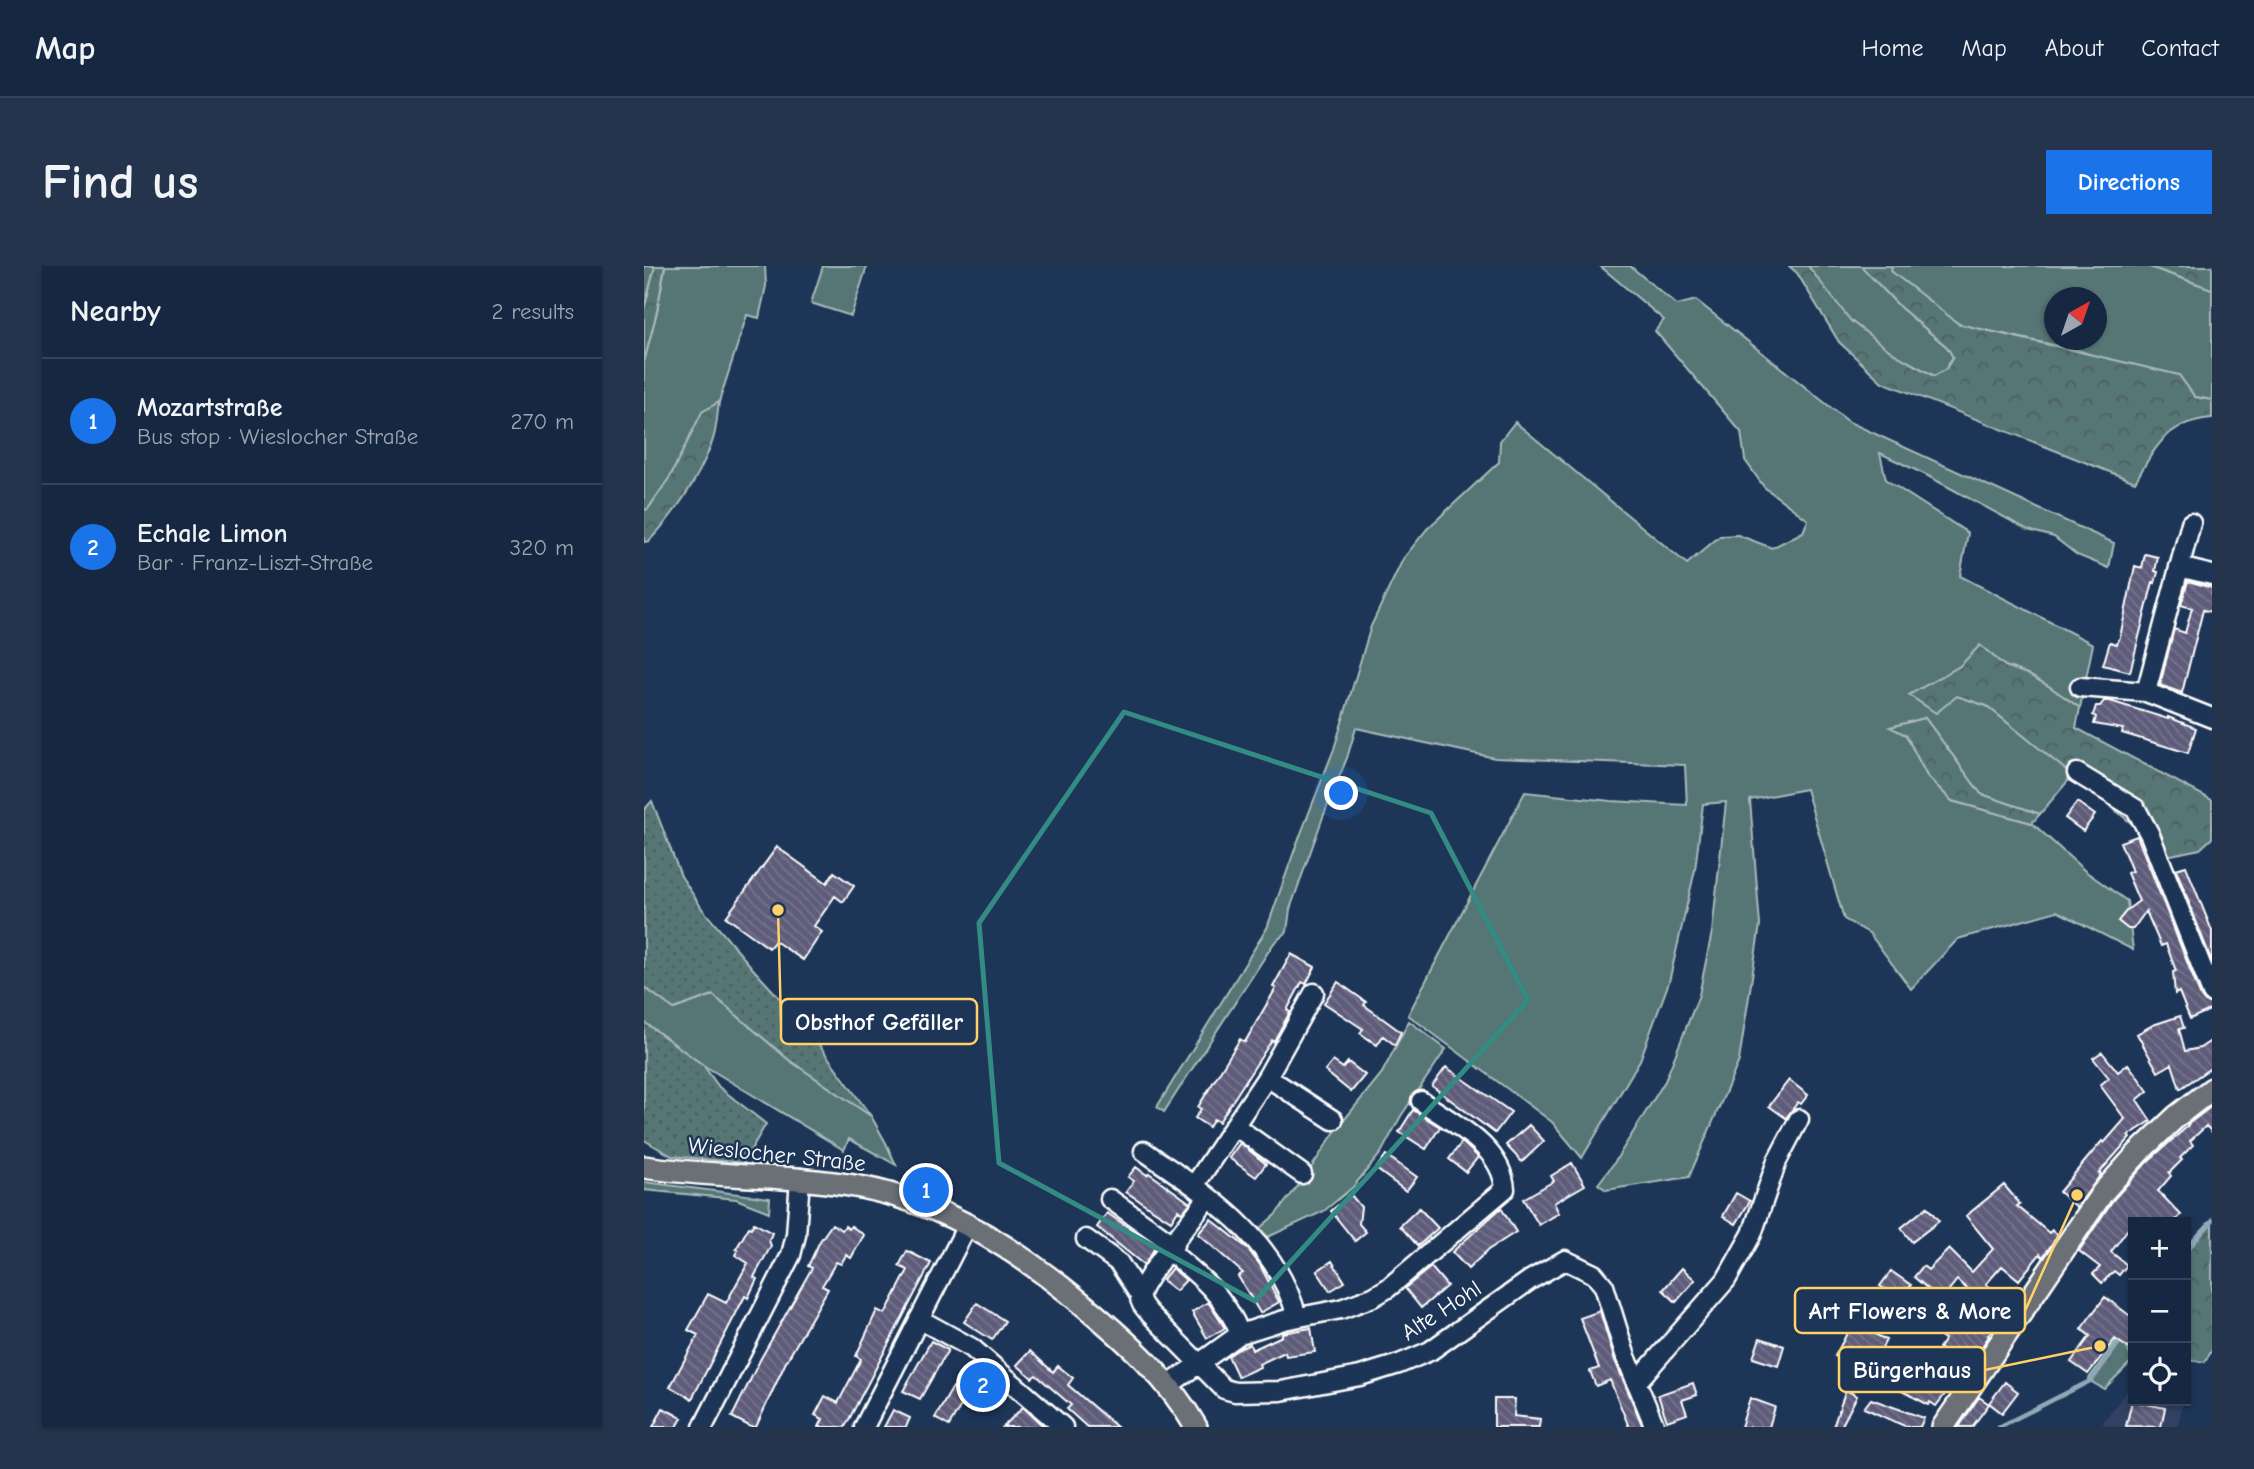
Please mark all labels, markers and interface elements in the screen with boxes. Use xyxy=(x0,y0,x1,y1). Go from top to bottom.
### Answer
text: Map xyxy=(35,29,96,67)
text: Home xyxy=(1862,34,1923,62)
text: Map xyxy=(1961,34,2007,62)
text: About xyxy=(2045,34,2103,62)
text: Contact xyxy=(2141,34,2219,62)
button: Directions xyxy=(2046,150,2212,214)
text: Find us xyxy=(42,154,198,210)
north arrow xyxy=(2044,287,2107,350)
text: Nearby xyxy=(70,294,161,329)
text: 2 results xyxy=(492,298,574,325)
text: Mozartstraße xyxy=(137,393,282,423)
text: 1 xyxy=(88,408,98,435)
text: 270 m xyxy=(510,408,574,435)
text: Bus stop · Wieslocher Straße xyxy=(137,423,418,450)
text: Echale Limon xyxy=(137,519,288,549)
text: 2 xyxy=(87,534,99,561)
text: 320 m xyxy=(510,534,574,561)
text: Bar · Franz-Liszt-Straße xyxy=(137,549,373,576)
your location xyxy=(1324,776,1358,810)
callout: Obsthof Gefäller xyxy=(781,999,977,1044)
text: Obsthof Gefäller xyxy=(795,1008,963,1036)
street label: Wieslocher Straße xyxy=(687,1132,867,1177)
pin: 1 xyxy=(903,1164,949,1216)
map controls xyxy=(2128,1217,2191,1406)
button: + xyxy=(2128,1217,2191,1280)
street label: Alte Hohl xyxy=(1396,1275,1486,1346)
button: − xyxy=(2128,1280,2191,1343)
callout: Art Flowers & More xyxy=(1795,1288,2025,1333)
text: Art Flowers & More xyxy=(1809,1297,2011,1325)
button: locate xyxy=(2128,1343,2191,1406)
callout: Bürgerhaus xyxy=(1839,1347,1985,1392)
text: Bürgerhaus xyxy=(1853,1356,1971,1384)
pin: 2 xyxy=(960,1359,1006,1411)

